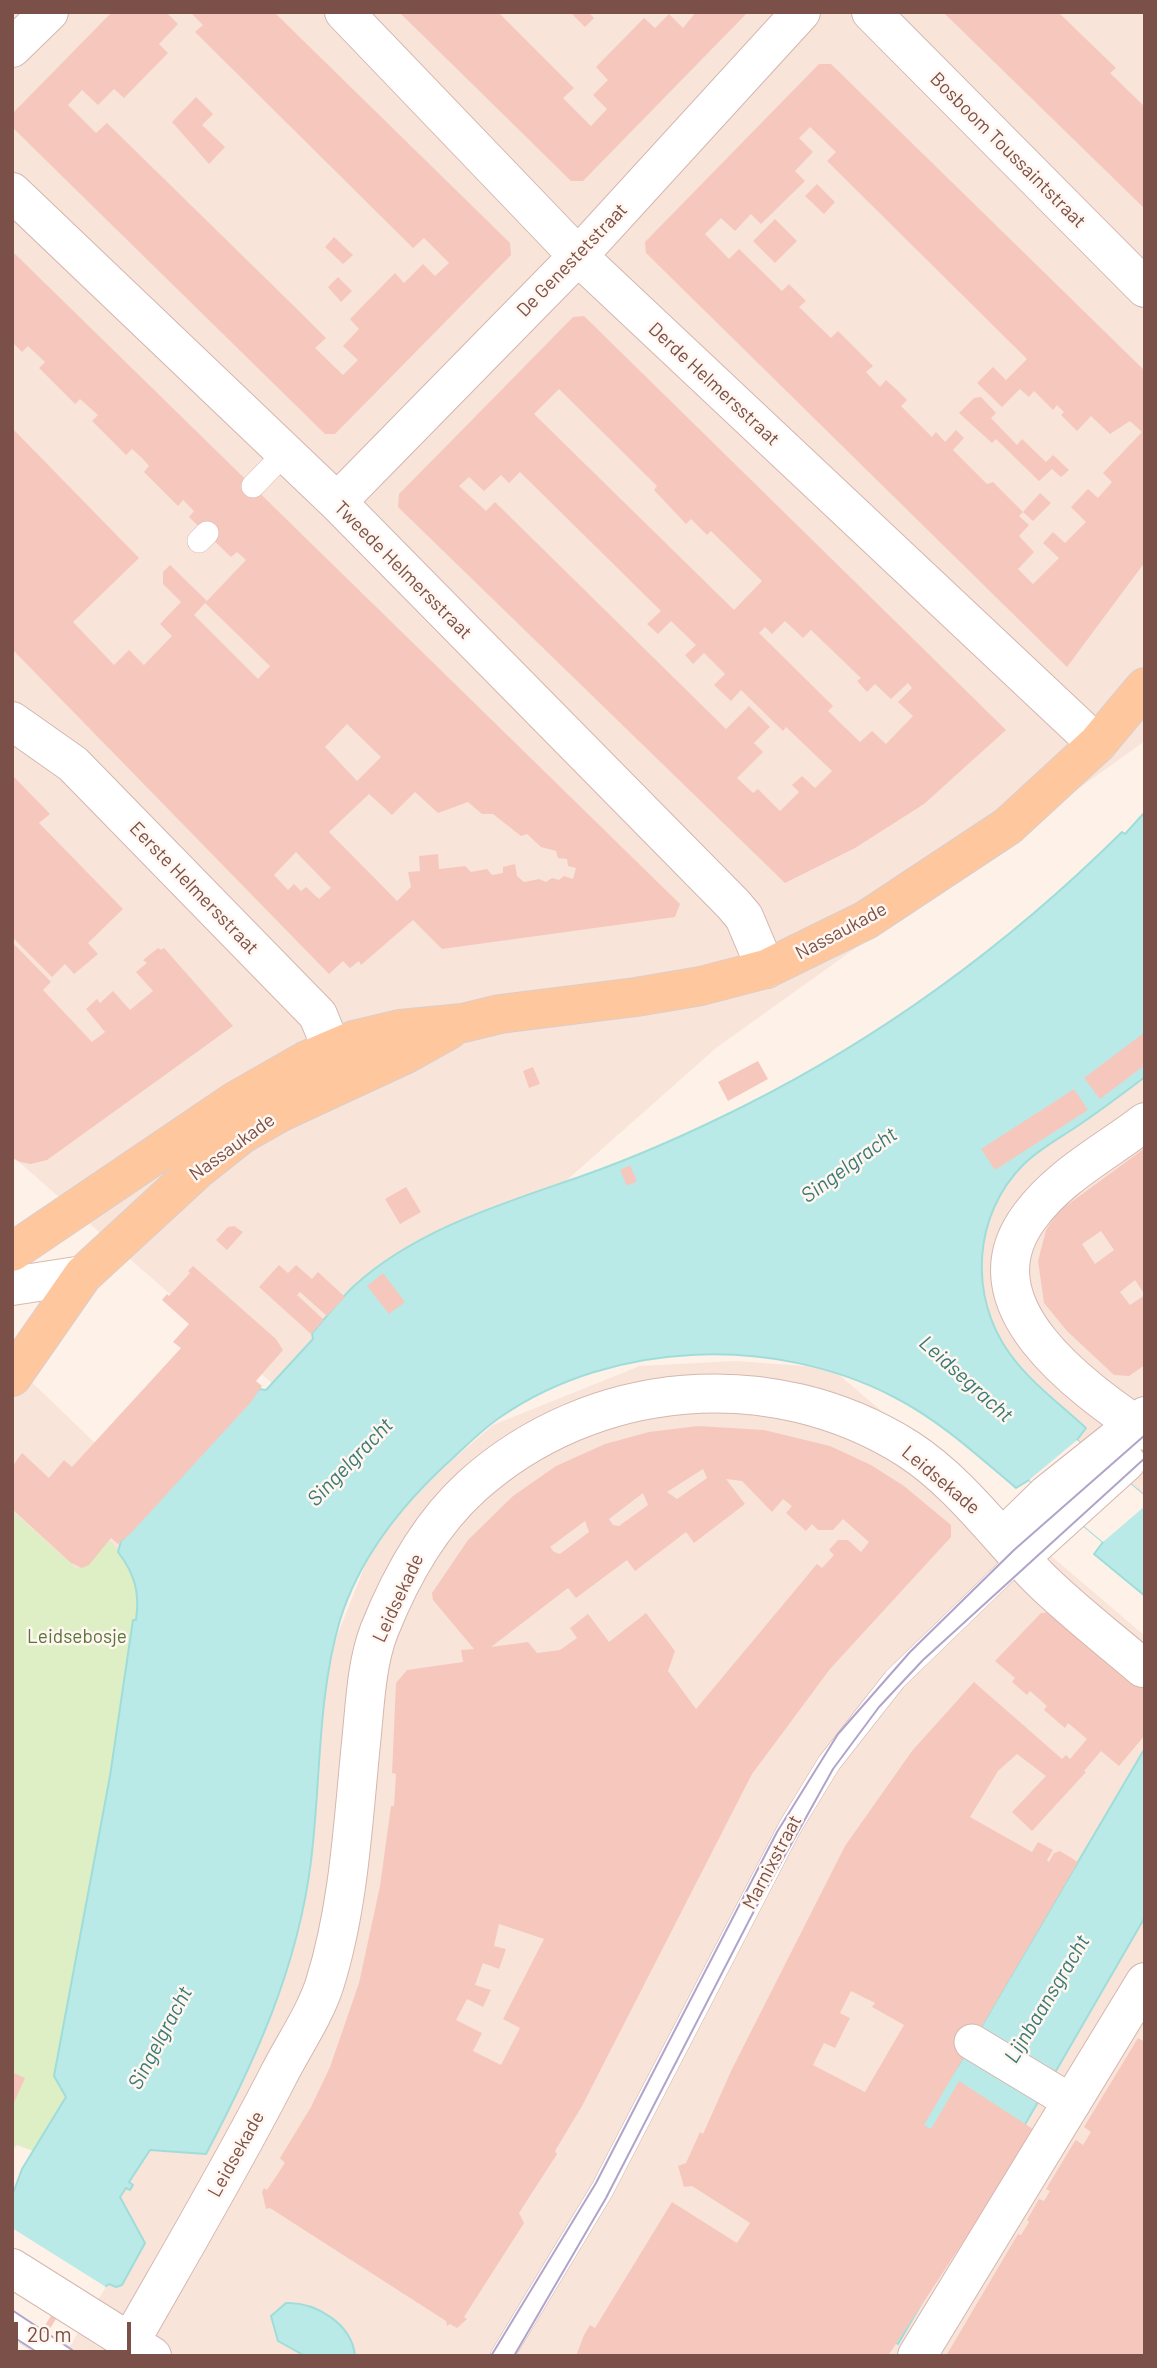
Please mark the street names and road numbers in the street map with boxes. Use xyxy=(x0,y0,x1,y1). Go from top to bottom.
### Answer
street label: Bosboom Toussaintstraat xyxy=(925,67,1091,233)
street label: De Genestetstraat xyxy=(512,198,632,322)
street label: Derde Helmersstraat xyxy=(644,318,784,450)
street label: Tweede Helmersstraat xyxy=(329,496,477,644)
street label: Eerste Helmersstraat xyxy=(125,817,263,959)
street label: Nassaukade xyxy=(792,897,890,965)
street label: Nassaukade xyxy=(185,1108,279,1186)
street label: Leidsekade xyxy=(897,1441,985,1519)
street label: Leidsekade xyxy=(368,1550,428,1646)
street label: Marnixstraat xyxy=(738,1811,806,1913)
street label: Leidsekade xyxy=(203,2107,269,2201)

